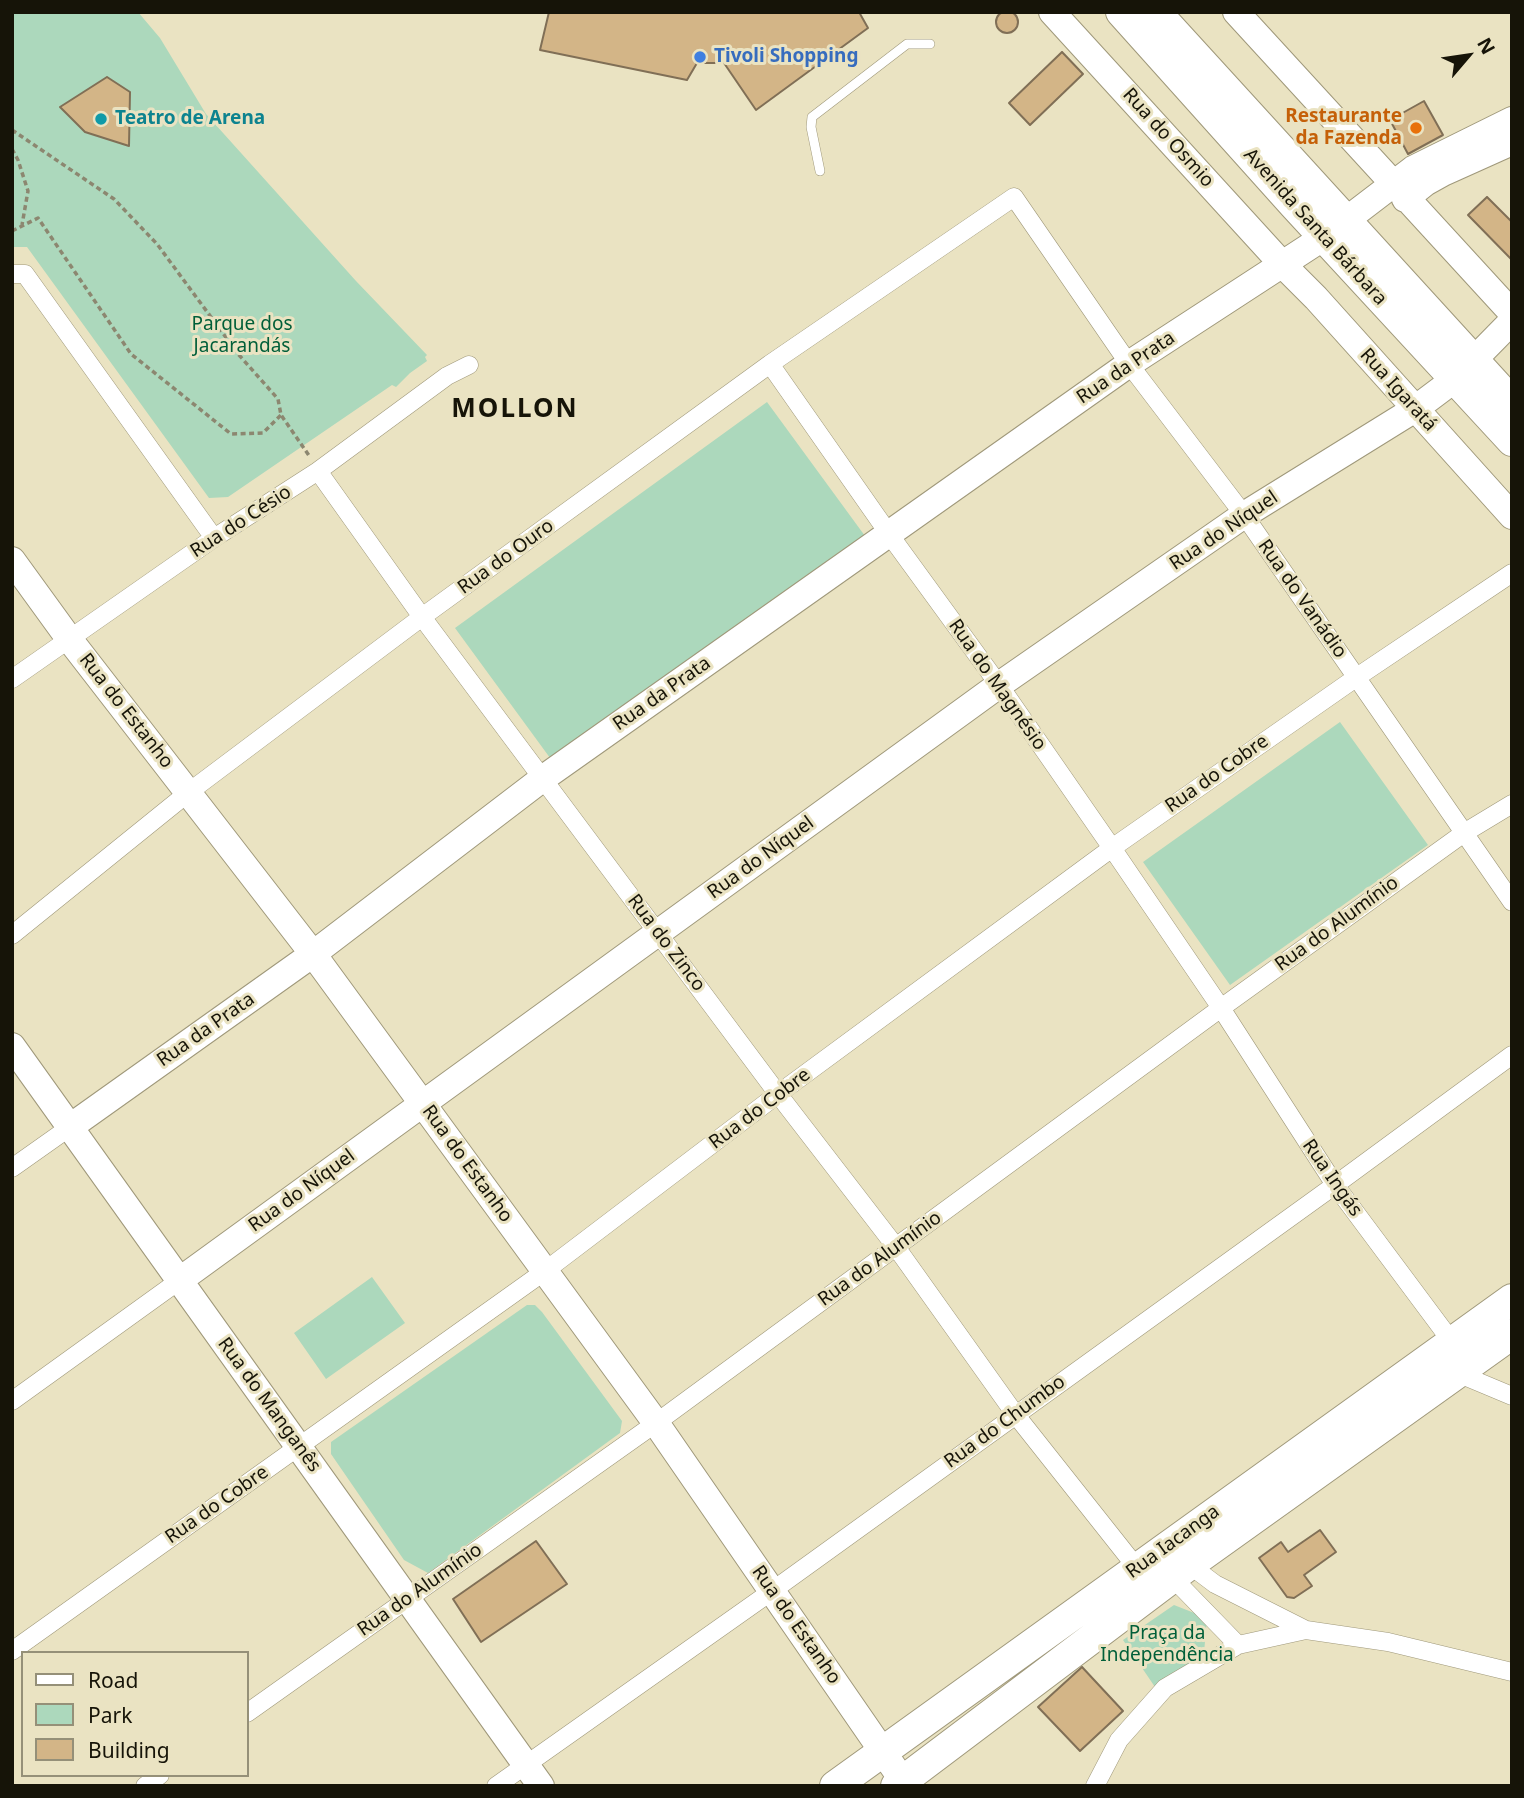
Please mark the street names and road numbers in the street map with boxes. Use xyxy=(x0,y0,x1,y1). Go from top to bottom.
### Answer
street label: Rua do Osmio xyxy=(1118,84,1218,192)
street label: Avenida Santa Bárbara xyxy=(1239,144,1391,310)
street label: Rua da Prata xyxy=(1073,327,1179,409)
street label: Rua Igaratá xyxy=(1355,344,1441,436)
street label: Rua do Césio xyxy=(186,481,296,563)
street label: Rua do Níquel xyxy=(1166,486,1282,576)
street label: Rua do Ouro xyxy=(454,515,558,599)
street label: Rua do Vanádio xyxy=(1253,535,1351,663)
street label: Rua do Magnésio xyxy=(943,615,1051,755)
street label: Rua do Estanho xyxy=(74,649,178,773)
street label: Rua da Prata xyxy=(609,652,715,736)
street label: Rua do Cobre xyxy=(1161,730,1273,818)
street label: Rua do Níquel xyxy=(703,812,819,904)
street label: Rua do Alumínio xyxy=(1271,872,1403,976)
street label: Rua do Zinco xyxy=(622,890,710,996)
street label: Rua da Prata xyxy=(153,988,259,1072)
street label: Rua do Cobre xyxy=(705,1064,815,1154)
street label: Rua do Estanho xyxy=(417,1101,517,1227)
street label: Rua Ingás xyxy=(1297,1135,1367,1221)
street label: Rua do Níquel xyxy=(244,1145,360,1237)
street label: Rua do Alumínio xyxy=(814,1207,946,1311)
street label: Rua do Manganês xyxy=(213,1333,325,1477)
street label: Rua do Chumbo xyxy=(940,1371,1070,1473)
street label: Rua do Cobre xyxy=(161,1461,273,1549)
street label: Rua Iacanga xyxy=(1122,1500,1224,1584)
street label: Rua do Alumínio xyxy=(353,1539,487,1641)
street label: Rua do Estanho xyxy=(747,1561,845,1689)

